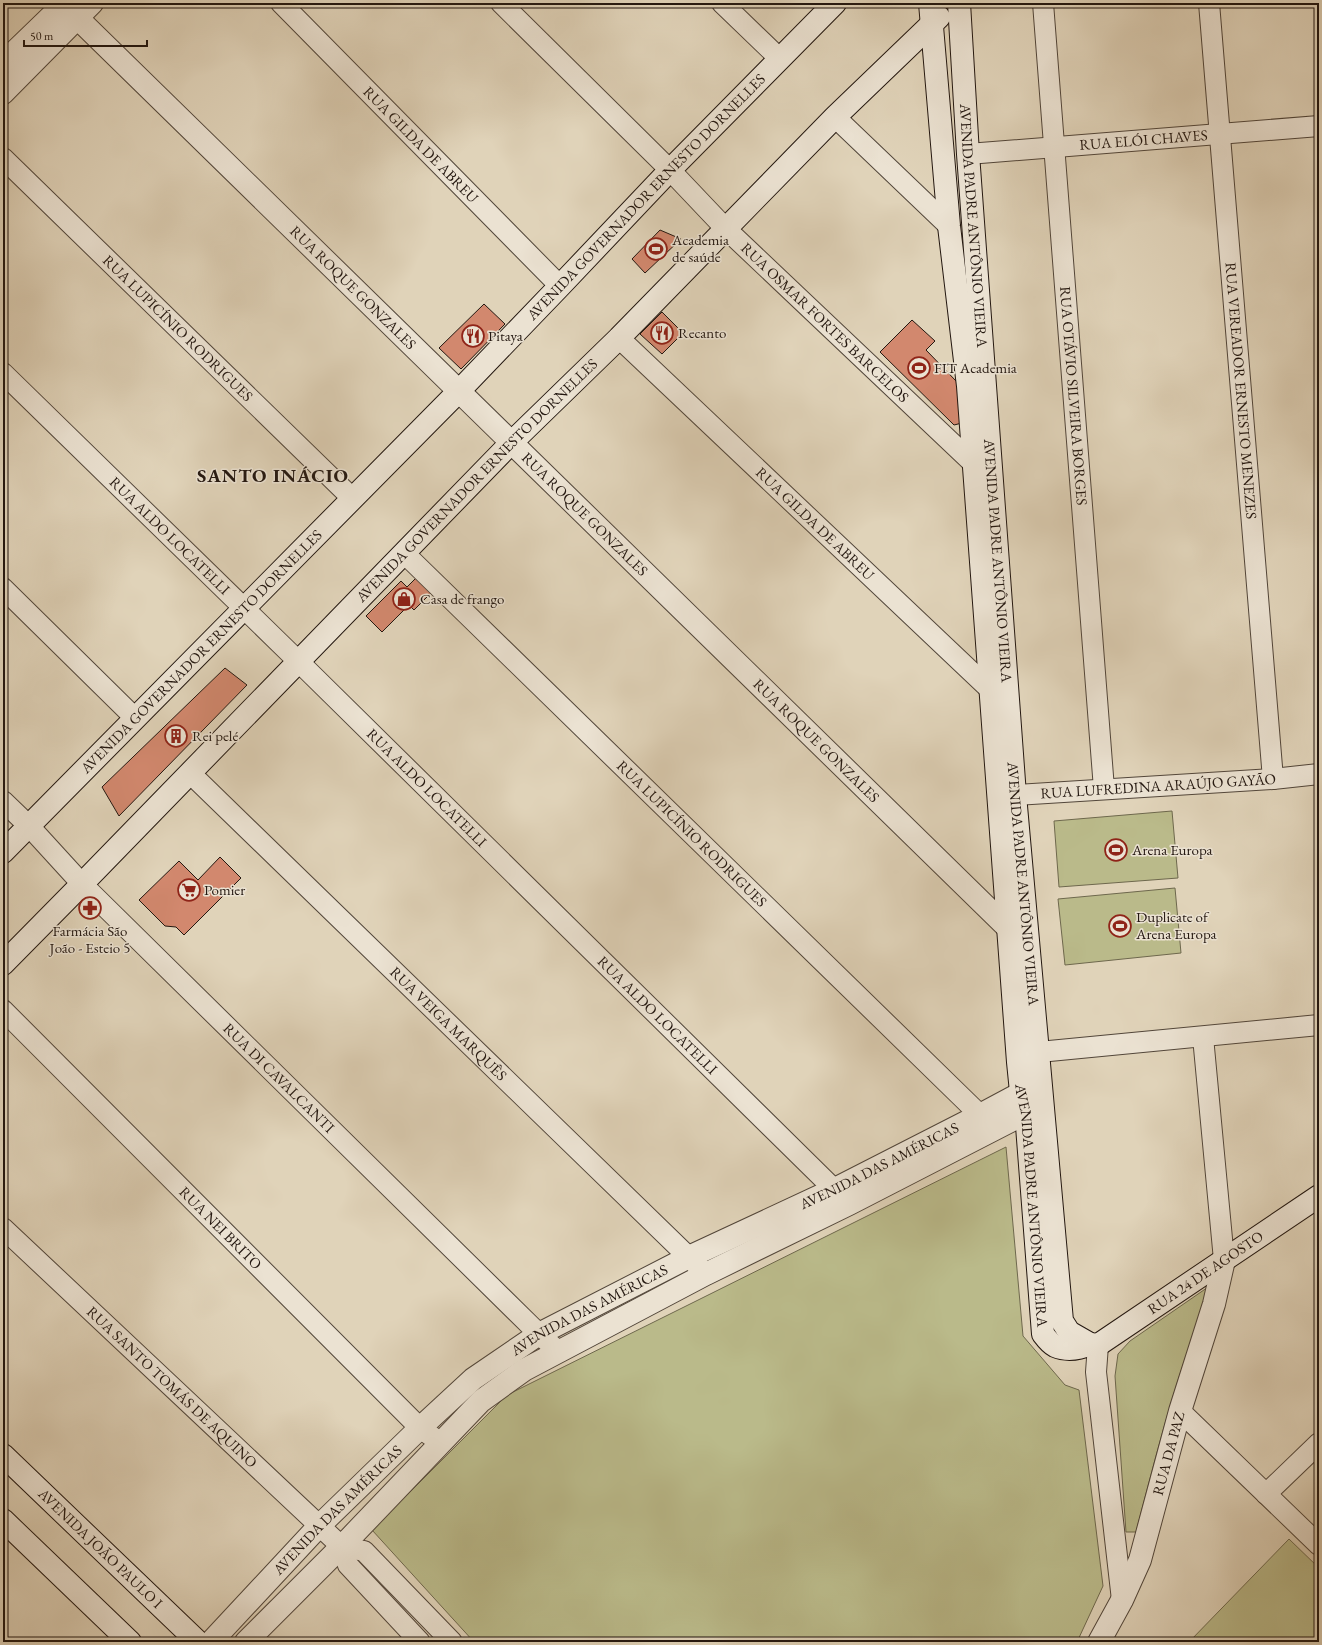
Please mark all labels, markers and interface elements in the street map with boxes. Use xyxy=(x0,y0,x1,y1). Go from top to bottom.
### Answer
scale bar xyxy=(24,22,147,48)
text: 50 m xyxy=(30,28,54,44)
street label: AVENIDA GOVERNADOR ERNESTO DORNELLES xyxy=(522,69,769,325)
street label: RUA GILDA DE ABREU xyxy=(359,82,483,207)
street label: AVENIDA PADRE ANTÔNIO VIEIRA xyxy=(956,102,992,349)
street label: RUA ELÓI CHAVES xyxy=(1079,125,1208,154)
street label: RUA ROQUE GONZALES xyxy=(286,221,421,353)
place label: Academia de saúde xyxy=(671,230,729,266)
sports icon: Academia de saúde xyxy=(643,236,669,262)
street label: RUA OSMAR FORTES BARCELOS xyxy=(737,238,913,406)
street label: RUA LUPICÍNIO RODRIGUES xyxy=(99,250,257,405)
street label: RUA VEREADOR ERNESTO MENEZES xyxy=(1221,262,1262,520)
street label: RUA OTÁVIO SILVEIRA BORGES xyxy=(1056,286,1092,506)
restaurant icon: Recanto xyxy=(649,320,675,346)
restaurant icon: Pitaya xyxy=(460,323,486,349)
place label: Recanto xyxy=(678,323,726,342)
place label: Pitaya xyxy=(488,326,523,345)
street label: AVENIDA GOVERNADOR ERNESTO DORNELLES xyxy=(351,354,601,607)
sports icon: FIT Academia xyxy=(906,355,932,381)
place label: FIT Academia xyxy=(934,358,1017,377)
street label: AVENIDA PADRE ANTÔNIO VIEIRA xyxy=(980,437,1017,684)
street label: RUA ROQUE GONZALES xyxy=(518,448,652,580)
district label: SANTO INÁCIO xyxy=(197,463,349,488)
street label: RUA GILDA DE ABREU xyxy=(752,463,879,584)
street label: RUA ALDO LOCATELLI xyxy=(106,472,234,598)
street label: AVENIDA GOVERNADOR ERNESTO DORNELLES xyxy=(76,525,326,778)
shop icon: Casa de frango xyxy=(391,586,417,612)
place label: Casa de frango xyxy=(420,589,505,608)
street label: RUA ROQUE GONZALES xyxy=(749,674,884,806)
building icon: Rei pelé xyxy=(163,723,189,749)
street label: RUA ALDO LOCATELLI xyxy=(363,724,491,851)
place label: Rei pelé xyxy=(192,726,238,745)
street label: RUA LUPICÍNIO RODRIGUES xyxy=(613,756,771,911)
street label: AVENIDA PADRE ANTÔNIO VIEIRA xyxy=(1004,760,1044,1007)
street label: RUA LUFREDINA ARAÚJO GAYÃO xyxy=(1040,769,1276,802)
sports icon: Arena Europa xyxy=(1103,837,1129,863)
place label: Arena Europa xyxy=(1131,840,1212,859)
supermarket icon: Pomier xyxy=(176,877,202,903)
place label: Pomier xyxy=(204,880,245,899)
pharmacy icon: Farmácia São João - Esteio 5 xyxy=(77,895,103,921)
place label: Duplicate of Arena Europa xyxy=(1135,907,1216,943)
sports icon: Duplicate of Arena Europa xyxy=(1107,913,1133,939)
place label: Farmácia São João - Esteio 5 xyxy=(48,921,130,957)
street label: RUA ALDO LOCATELLI xyxy=(594,952,722,1078)
street label: RUA VEIGA MARQUÊS xyxy=(386,962,511,1085)
street label: RUA DI CAVALCANTI xyxy=(220,1019,339,1137)
street label: AVENIDA PADRE ANTÔNIO VIEIRA xyxy=(1011,1082,1052,1328)
street label: AVENIDA DAS AMÉRICAS xyxy=(796,1117,962,1214)
street label: RUA NEI BRITO xyxy=(175,1182,266,1273)
street label: RUA 24 DE AGOSTO xyxy=(1144,1226,1267,1318)
street label: AVENIDA DAS AMÉRICAS xyxy=(506,1260,671,1360)
street label: RUA SANTO TOMÁS DE AQUINO xyxy=(83,1302,262,1472)
street label: RUA DA PAZ xyxy=(1148,1409,1188,1497)
street label: AVENIDA DAS AMÉRICAS xyxy=(268,1441,406,1579)
street label: AVENIDA JOÃO PAULO I xyxy=(34,1483,167,1612)

